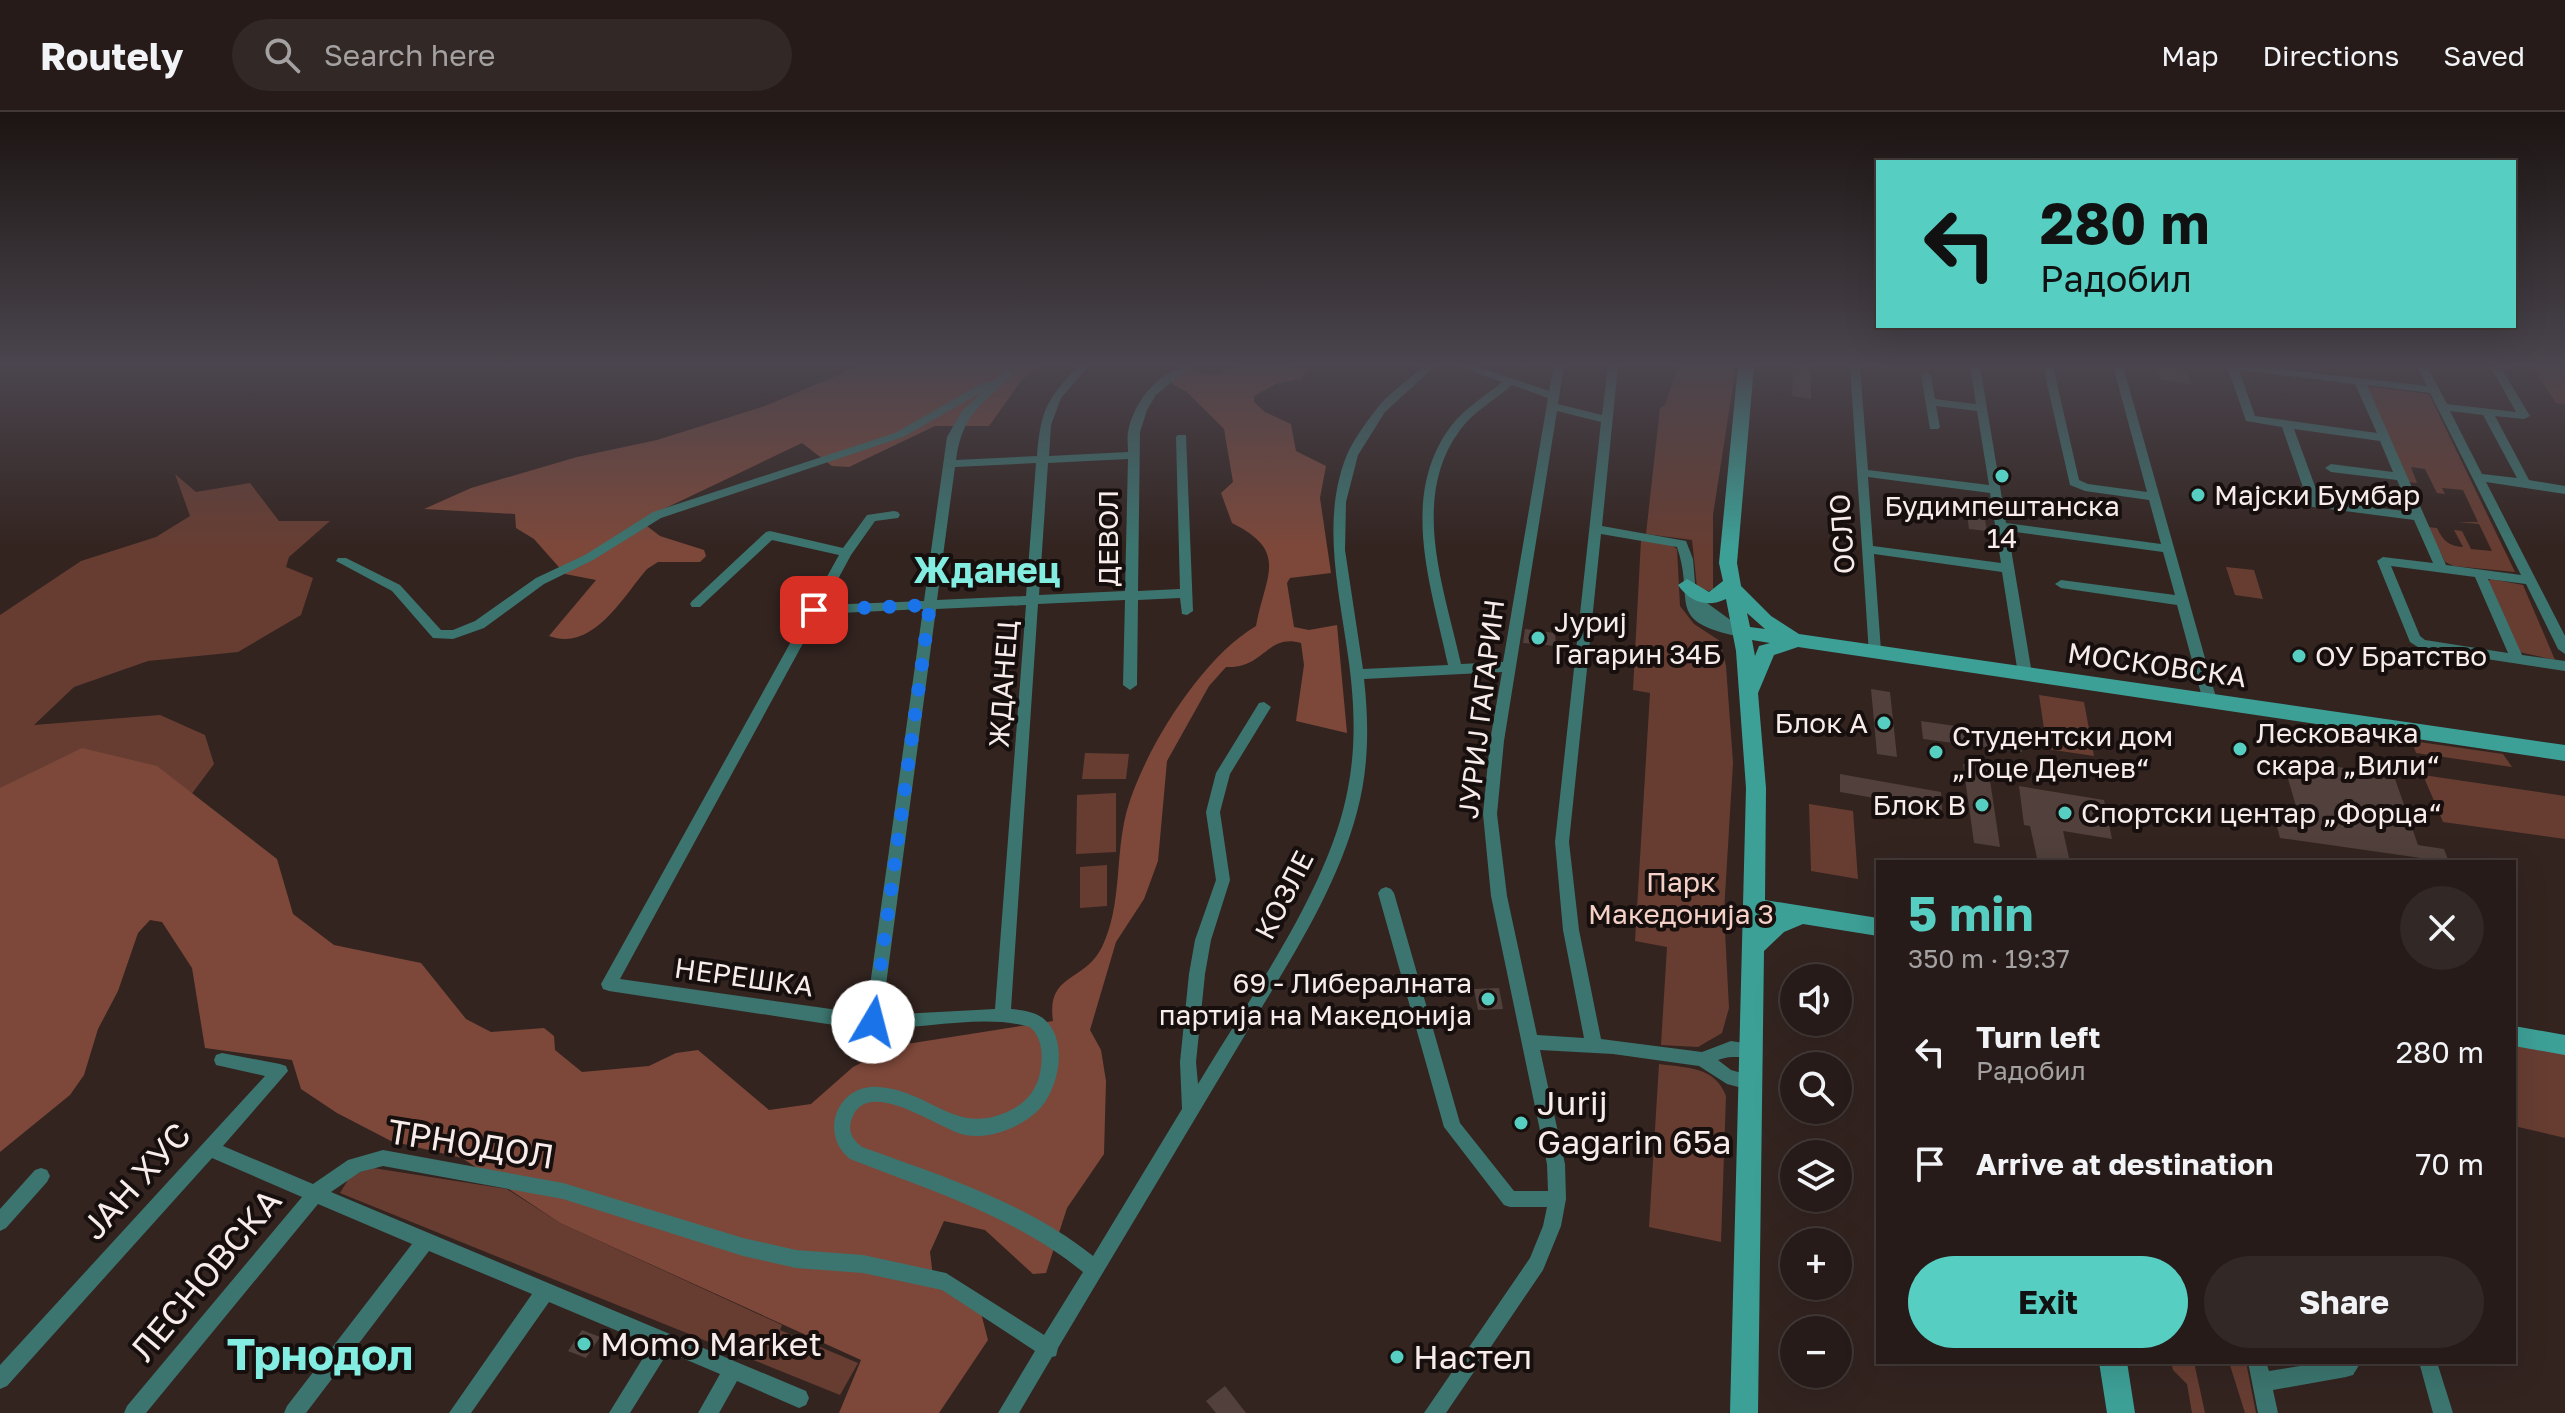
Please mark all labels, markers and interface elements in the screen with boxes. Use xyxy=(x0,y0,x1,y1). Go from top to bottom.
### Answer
search box xyxy=(232,19,792,91)
text: Routely xyxy=(40,33,184,78)
icon: search xyxy=(260,33,304,77)
text: Search here xyxy=(324,37,496,73)
text: Map xyxy=(2161,39,2218,72)
text: Directions xyxy=(2262,39,2399,72)
text: Saved xyxy=(2443,39,2525,72)
text: 280 m xyxy=(2040,189,2209,256)
icon: left xyxy=(1908,192,2012,296)
text: Радобил xyxy=(2040,257,2192,300)
marker: Будимпештанска 14 xyxy=(1993,467,2011,485)
place label: Мајски Бумбар xyxy=(2214,478,2420,511)
marker: Мајски Бумбар xyxy=(2189,486,2207,504)
place label: Будимпештанска 14 xyxy=(1884,489,2120,554)
street label: ДЕВОЛ xyxy=(1091,490,1124,586)
street label: ОСЛО xyxy=(1822,493,1861,575)
district label: Жданец xyxy=(914,548,1060,591)
pin xyxy=(780,576,848,644)
icon: arrive xyxy=(792,588,836,632)
street label: ЈУРИЈ ГАГАРИН xyxy=(1451,597,1510,820)
place label: Јуриј Гагарин 34Б xyxy=(1554,605,1721,670)
street label: ЖДАНЕЦ xyxy=(982,619,1023,749)
marker: Јуриј Гагарин 34Б xyxy=(1529,629,1547,647)
street label: МОСКОВСКА xyxy=(2066,636,2249,693)
place label: ОУ Братство xyxy=(2315,639,2487,672)
marker: ОУ Братство xyxy=(2290,647,2308,665)
place label: Блок А xyxy=(1775,706,1868,739)
marker: Блок А xyxy=(1875,714,1893,732)
place label: Лесковачка скара „Вили“ xyxy=(2256,716,2440,781)
place label: Студентски дом „Гоце Делчев“ xyxy=(1952,719,2173,784)
marker: Лесковачка скара „Вили“ xyxy=(2231,740,2249,758)
marker: Студентски дом „Гоце Делчев“ xyxy=(1927,743,1945,761)
place label: Блок В xyxy=(1873,788,1966,821)
marker: Блок В xyxy=(1973,796,1991,814)
place label: Спортски центар „Форца“ xyxy=(2081,796,2442,829)
marker: Спортски центар „Форца“ xyxy=(2056,804,2074,822)
street label: КОЗЛЕ xyxy=(1247,845,1320,944)
park label: Парк Македонија 3 xyxy=(1588,865,1774,930)
text: 5 min xyxy=(1908,884,2033,942)
button: close xyxy=(2400,886,2484,970)
text: 350 m · 19:37 xyxy=(1908,943,2070,974)
street label: НЕРЕШКА xyxy=(673,950,816,1003)
map controls xyxy=(1780,964,1852,1388)
button: sound xyxy=(1780,964,1852,1036)
place label: 69 - Либералната партија на Македонија xyxy=(1159,966,1472,1031)
position arrow xyxy=(831,980,915,1064)
marker: 69 - Либералната партија на Македонија xyxy=(1479,990,1497,1008)
text: Turn left xyxy=(1976,1019,2101,1055)
icon: left xyxy=(1908,1030,1952,1074)
text: 280 m xyxy=(2396,1034,2484,1070)
button: search xyxy=(1780,1052,1852,1124)
text: Радобил xyxy=(1976,1055,2086,1086)
place label: Jurij Gagarin 65a xyxy=(1537,1082,1732,1161)
street label: ТРНОДОЛ xyxy=(385,1110,557,1176)
street label: ЈАН ХУС xyxy=(73,1114,198,1247)
marker: Jurij Gagarin 65a xyxy=(1512,1114,1530,1132)
button: layers xyxy=(1780,1140,1852,1212)
icon: arrive xyxy=(1908,1142,1952,1186)
text: Arrive at destination xyxy=(1976,1146,2273,1182)
text: 70 m xyxy=(2415,1146,2484,1182)
street label: ЛЕСНОВСКА xyxy=(122,1180,289,1368)
button: + xyxy=(1780,1228,1852,1300)
button: Exit xyxy=(1908,1256,2188,1348)
button: Share xyxy=(2204,1256,2484,1348)
button: − xyxy=(1780,1316,1852,1388)
place label: Momo Market xyxy=(600,1323,822,1363)
district label: Трнодол xyxy=(227,1327,413,1380)
marker: Momo Market xyxy=(575,1335,593,1353)
place label: Настел xyxy=(1413,1336,1532,1376)
marker: Настел xyxy=(1388,1348,1406,1366)

